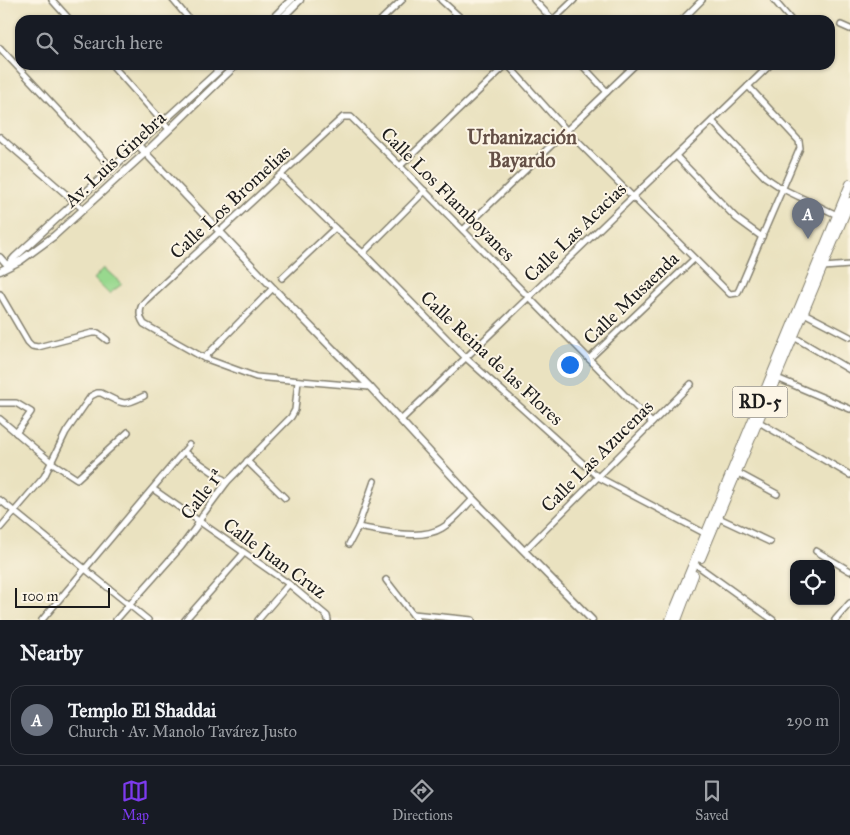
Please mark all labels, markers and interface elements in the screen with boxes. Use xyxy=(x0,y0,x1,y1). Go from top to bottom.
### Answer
search box xyxy=(15,15,835,70)
icon: search xyxy=(33,29,61,57)
text: Search here xyxy=(73,31,163,54)
street label: Av. Luis Ginebra xyxy=(59,105,171,213)
street label: Calle Los Flamboyanes xyxy=(376,122,520,266)
district label: Urbanización Bayardo xyxy=(467,125,577,173)
street label: Calle Los Bromelias xyxy=(165,140,295,264)
street label: Calle Las Acacias xyxy=(519,177,631,287)
pin: A xyxy=(792,198,824,239)
street label: Calle Musaenda xyxy=(579,246,684,349)
street label: Calle Reina de las Flores xyxy=(416,286,568,430)
your location xyxy=(557,352,583,378)
road number: RD-5 xyxy=(732,387,788,418)
street label: Calle Las Azucenas xyxy=(536,395,658,517)
street label: Calle 1ª xyxy=(175,464,229,524)
street label: Calle Juan Cruz xyxy=(218,513,331,604)
map controls xyxy=(790,560,835,605)
button: locate xyxy=(790,560,835,605)
scale bar xyxy=(15,585,110,608)
text: 100 m xyxy=(22,588,59,605)
text: Nearby xyxy=(20,640,83,666)
text: Templo El Shaddai xyxy=(68,699,216,722)
text: A xyxy=(32,711,42,730)
text: 290 m xyxy=(786,711,829,730)
text: Church · Av. Manolo Tavárez Justo xyxy=(68,722,297,741)
tab: Map xyxy=(121,777,149,824)
tab: Directions xyxy=(392,777,453,824)
tab: Saved xyxy=(695,777,729,824)

